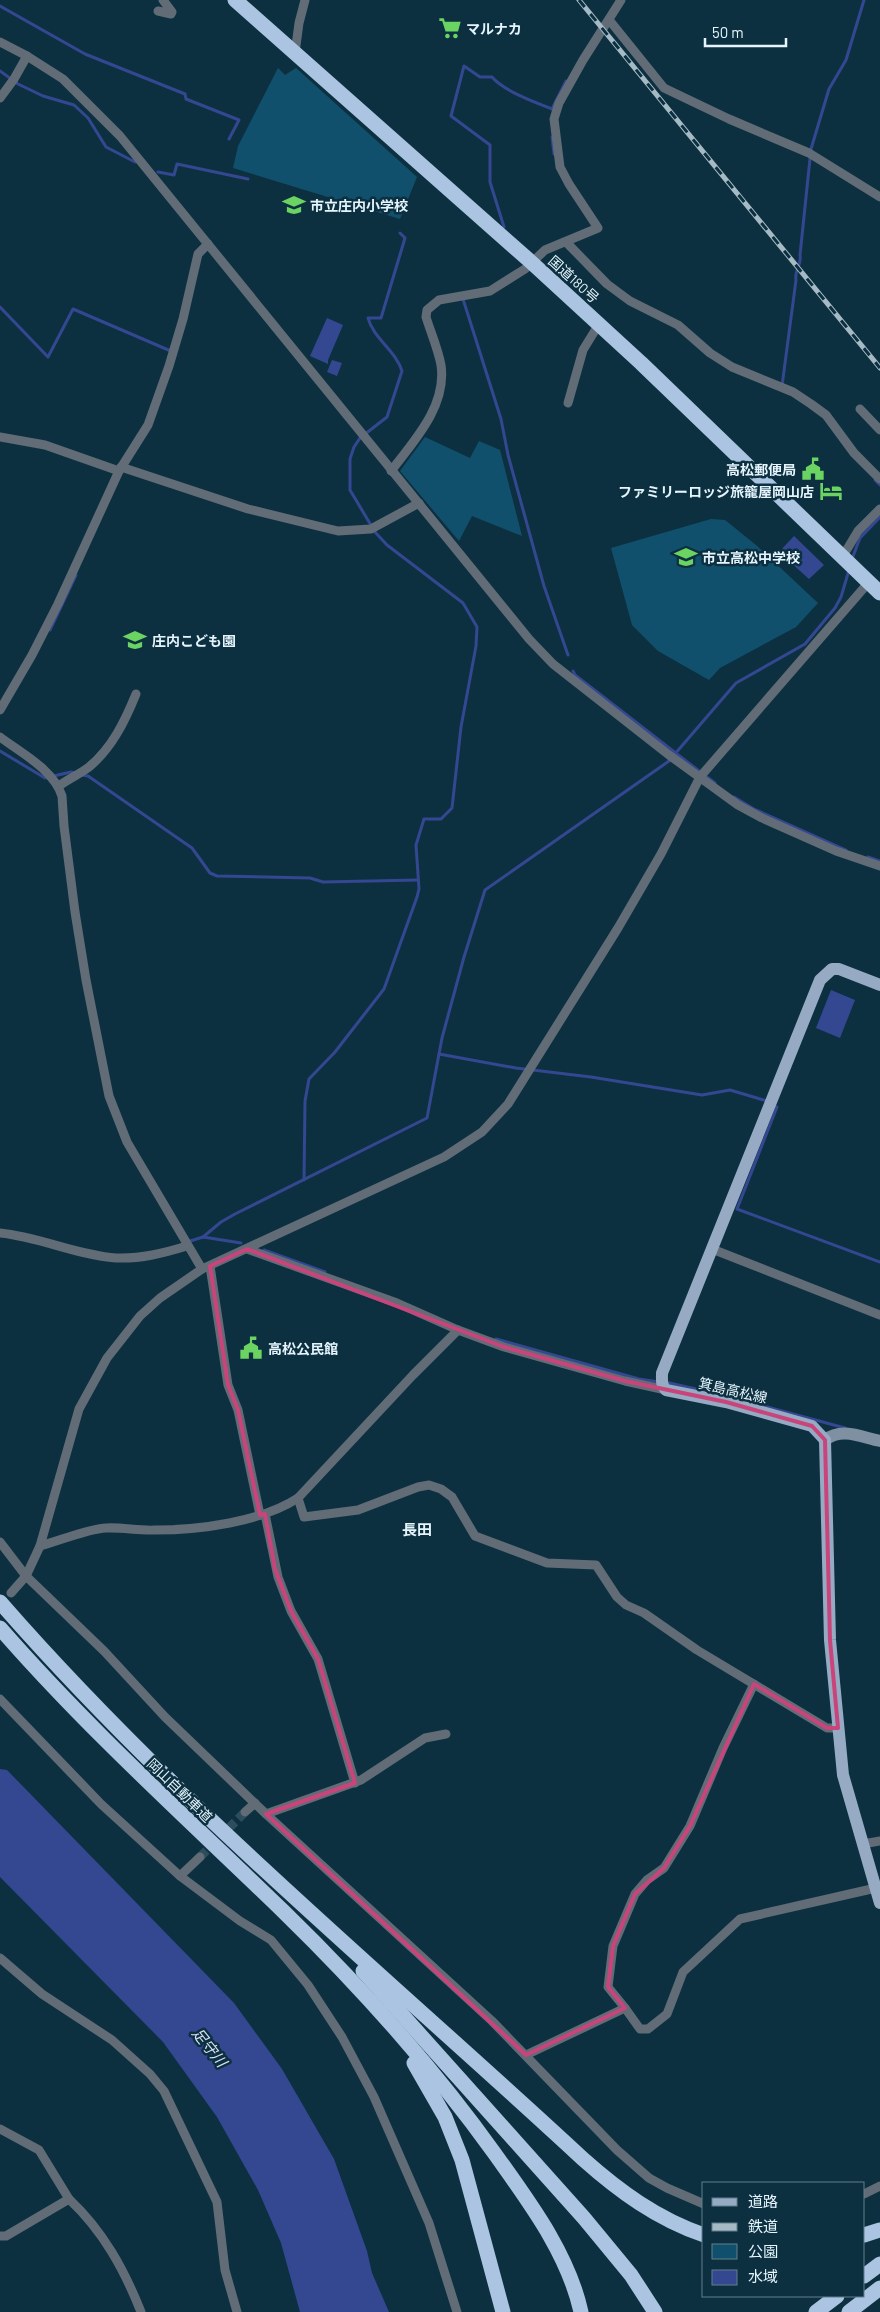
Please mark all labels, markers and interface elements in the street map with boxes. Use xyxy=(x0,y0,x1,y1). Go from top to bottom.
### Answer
supermarket icon: マルナカ xyxy=(437,15,463,41)
scale bar xyxy=(705,15,786,47)
place label: マルナカ xyxy=(466,20,522,37)
text: 50 m xyxy=(712,23,744,41)
school or university icon: 市立庄内小学校 xyxy=(281,192,307,218)
place label: 市立庄内小学校 xyxy=(310,197,408,214)
street label: 国道180号 xyxy=(545,252,603,306)
public building icon: 高松郵便局 xyxy=(800,456,826,482)
place label: 高松郵便局 xyxy=(726,461,796,478)
hotel icon: ファミリーロッジ旅籠屋岡山店 xyxy=(818,478,844,504)
place label: ファミリーロッジ旅籠屋岡山店 xyxy=(618,483,814,500)
school or university icon: 市立高松中学校 xyxy=(673,544,699,570)
place label: 市立高松中学校 xyxy=(702,549,800,566)
school or university icon: 庄内こども園 xyxy=(122,627,148,653)
place label: 庄内こども園 xyxy=(152,632,236,649)
public building icon: 高松公民館 xyxy=(238,1335,264,1361)
place label: 高松公民館 xyxy=(268,1340,338,1357)
street label: 箕島高松線 xyxy=(697,1374,769,1406)
district label: 長田 xyxy=(402,1520,432,1538)
street label: 岡山自動車道 xyxy=(144,1755,216,1825)
water label: 足守川 xyxy=(189,2024,232,2072)
legend xyxy=(702,2182,865,2297)
text: 道路 xyxy=(748,2192,778,2210)
text: 鉄道 xyxy=(748,2217,778,2235)
text: 公園 xyxy=(748,2242,778,2260)
text: 水域 xyxy=(748,2267,778,2285)

